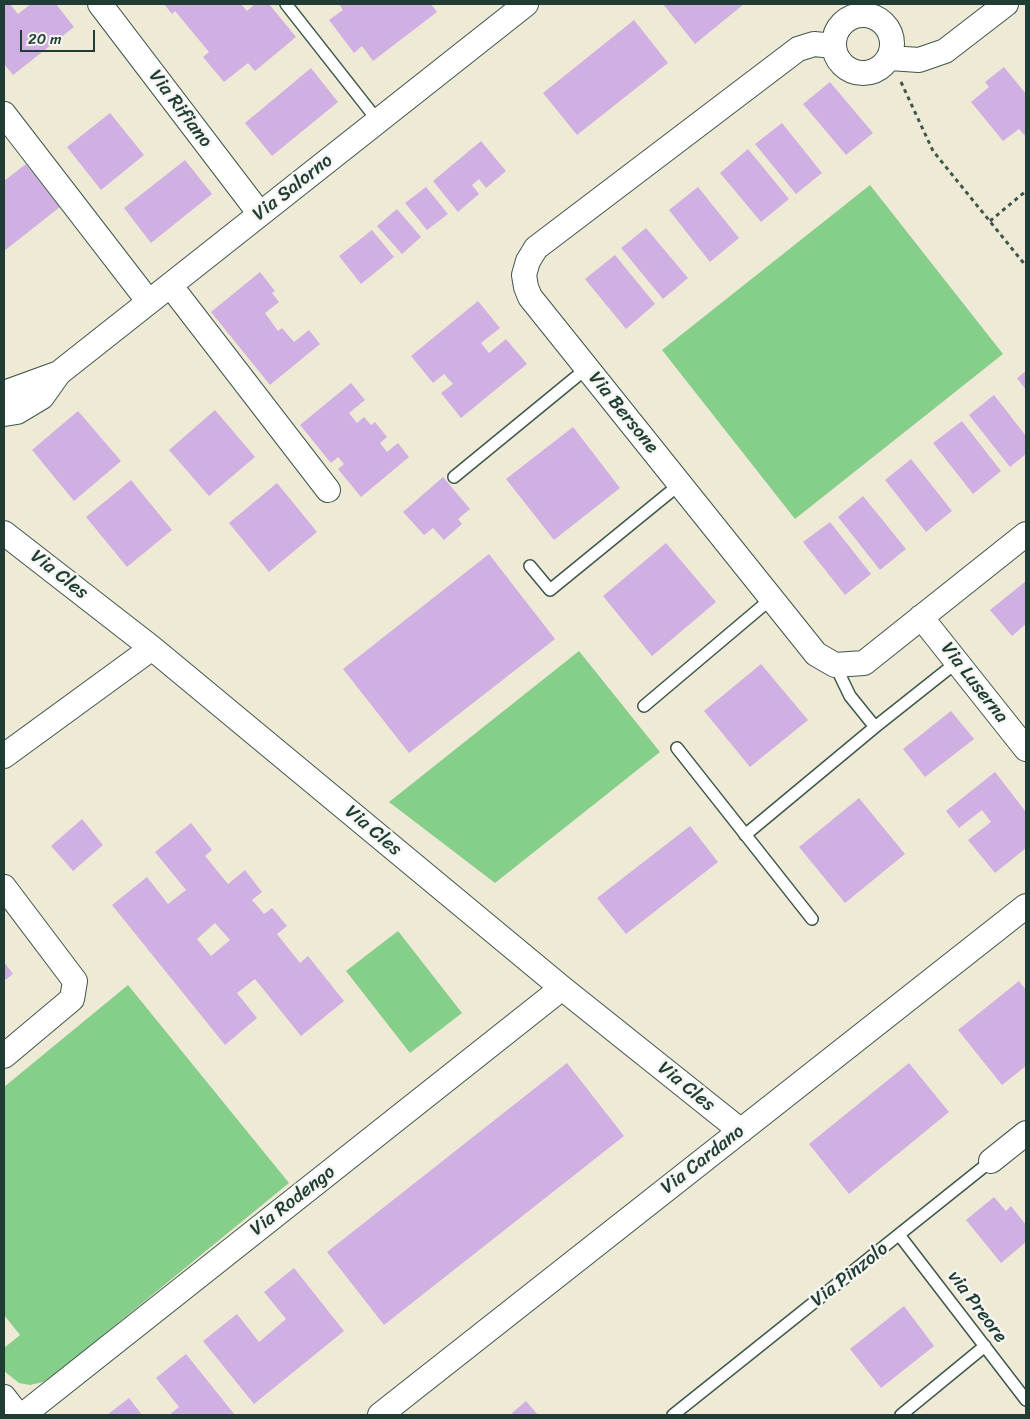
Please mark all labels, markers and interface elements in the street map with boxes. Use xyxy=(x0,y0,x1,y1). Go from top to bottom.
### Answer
scale bar xyxy=(22,20,98,52)
text: 20 m xyxy=(28,26,62,52)
street label: Via Rifiano xyxy=(144,66,216,152)
street label: Via Salorno xyxy=(249,150,337,226)
street label: Via Bersone xyxy=(583,368,663,458)
street label: Via Cles xyxy=(26,545,92,605)
street label: Via Luserna xyxy=(935,638,1013,728)
street label: Via Cles xyxy=(340,801,406,861)
street label: Via Cles xyxy=(653,1057,719,1117)
street label: Via Cardano xyxy=(657,1120,749,1200)
street label: Via Rodengo xyxy=(246,1161,340,1241)
street label: Via Pinzolo xyxy=(807,1238,893,1312)
street label: via Preore xyxy=(943,1266,1011,1348)

